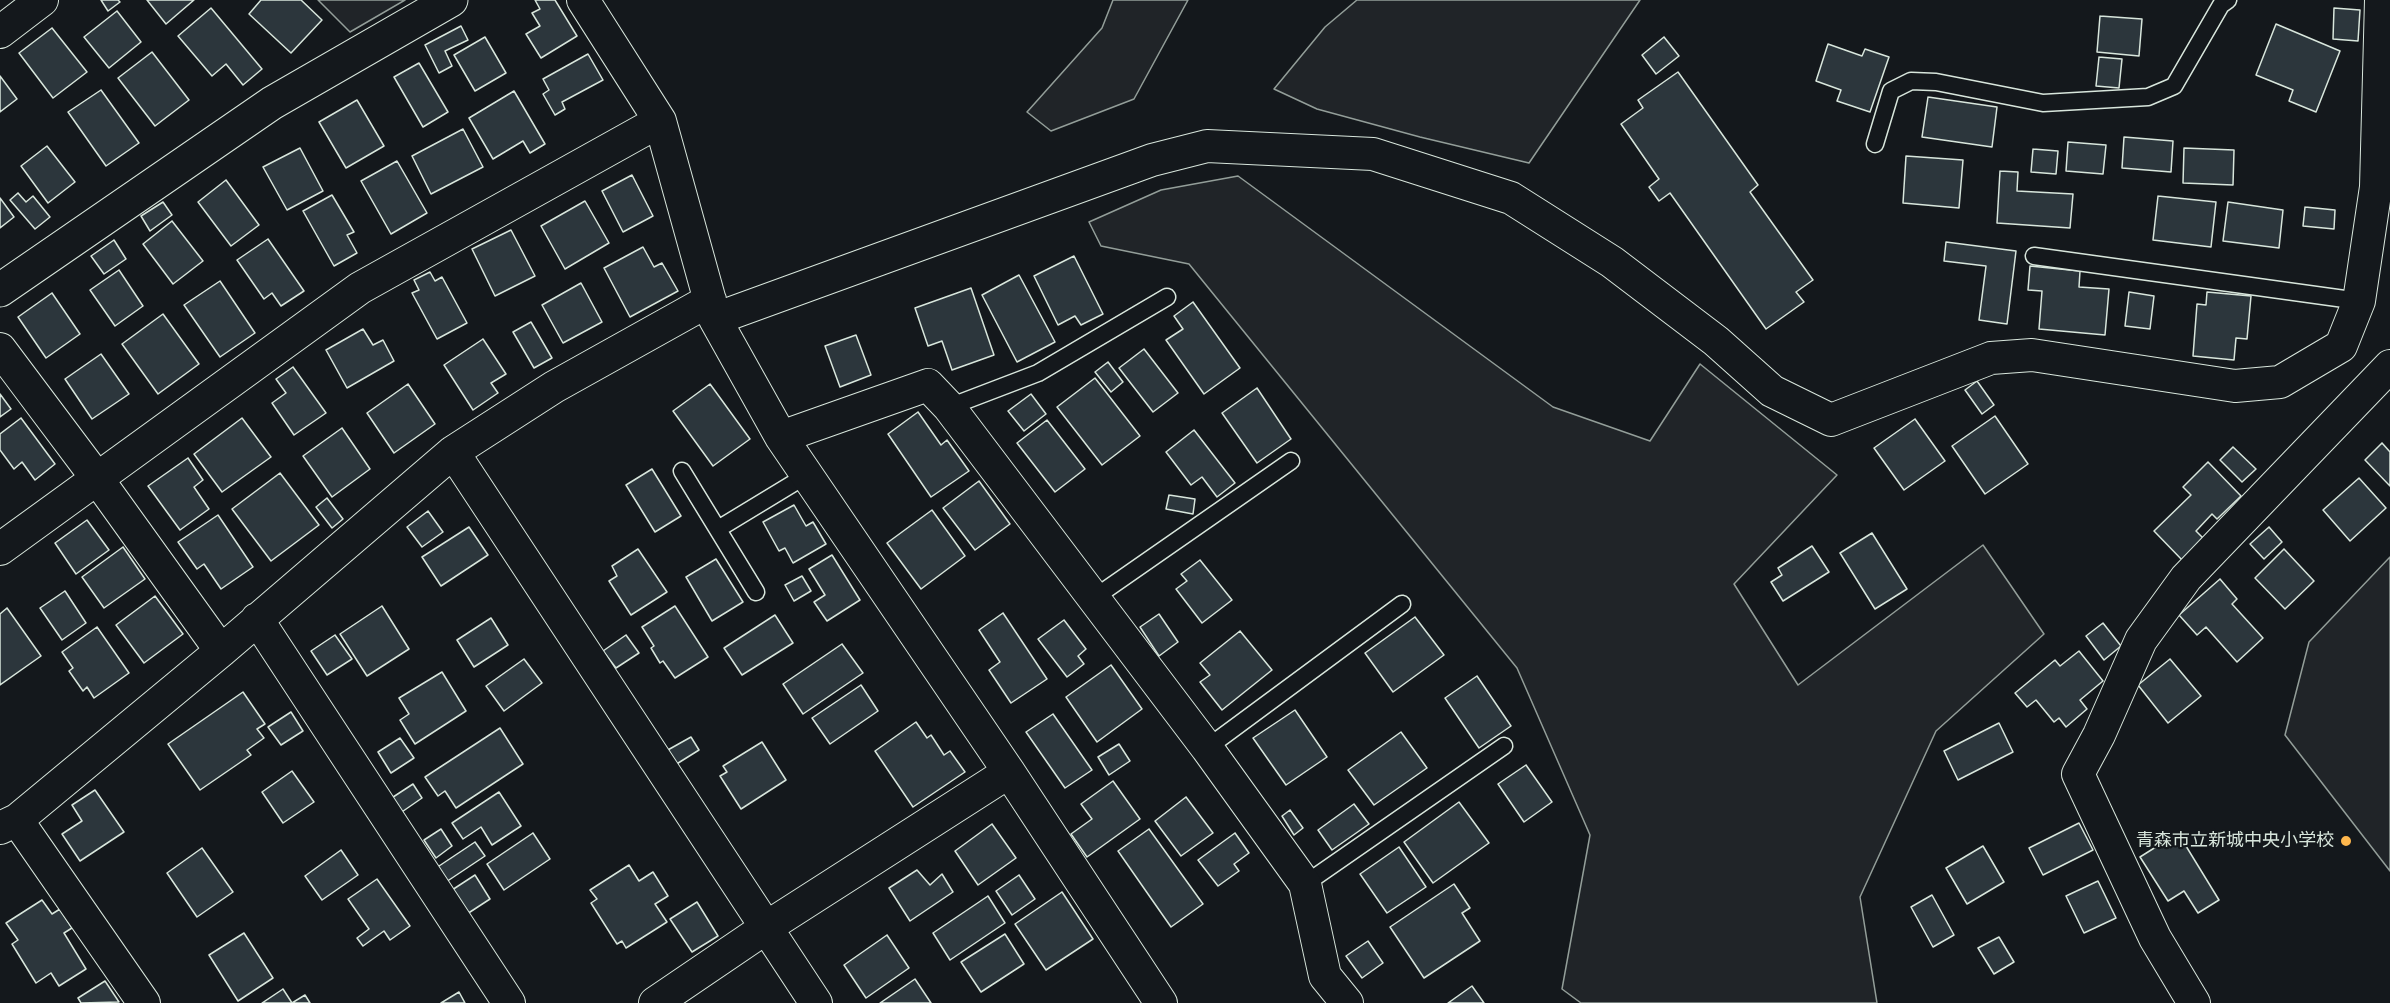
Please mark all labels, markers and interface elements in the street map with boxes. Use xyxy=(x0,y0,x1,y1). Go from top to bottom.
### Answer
place label: 青森市立新城中央小学校 xyxy=(2136,830,2334,852)
marker: 青森市立新城中央小学校 xyxy=(2339,834,2353,848)

